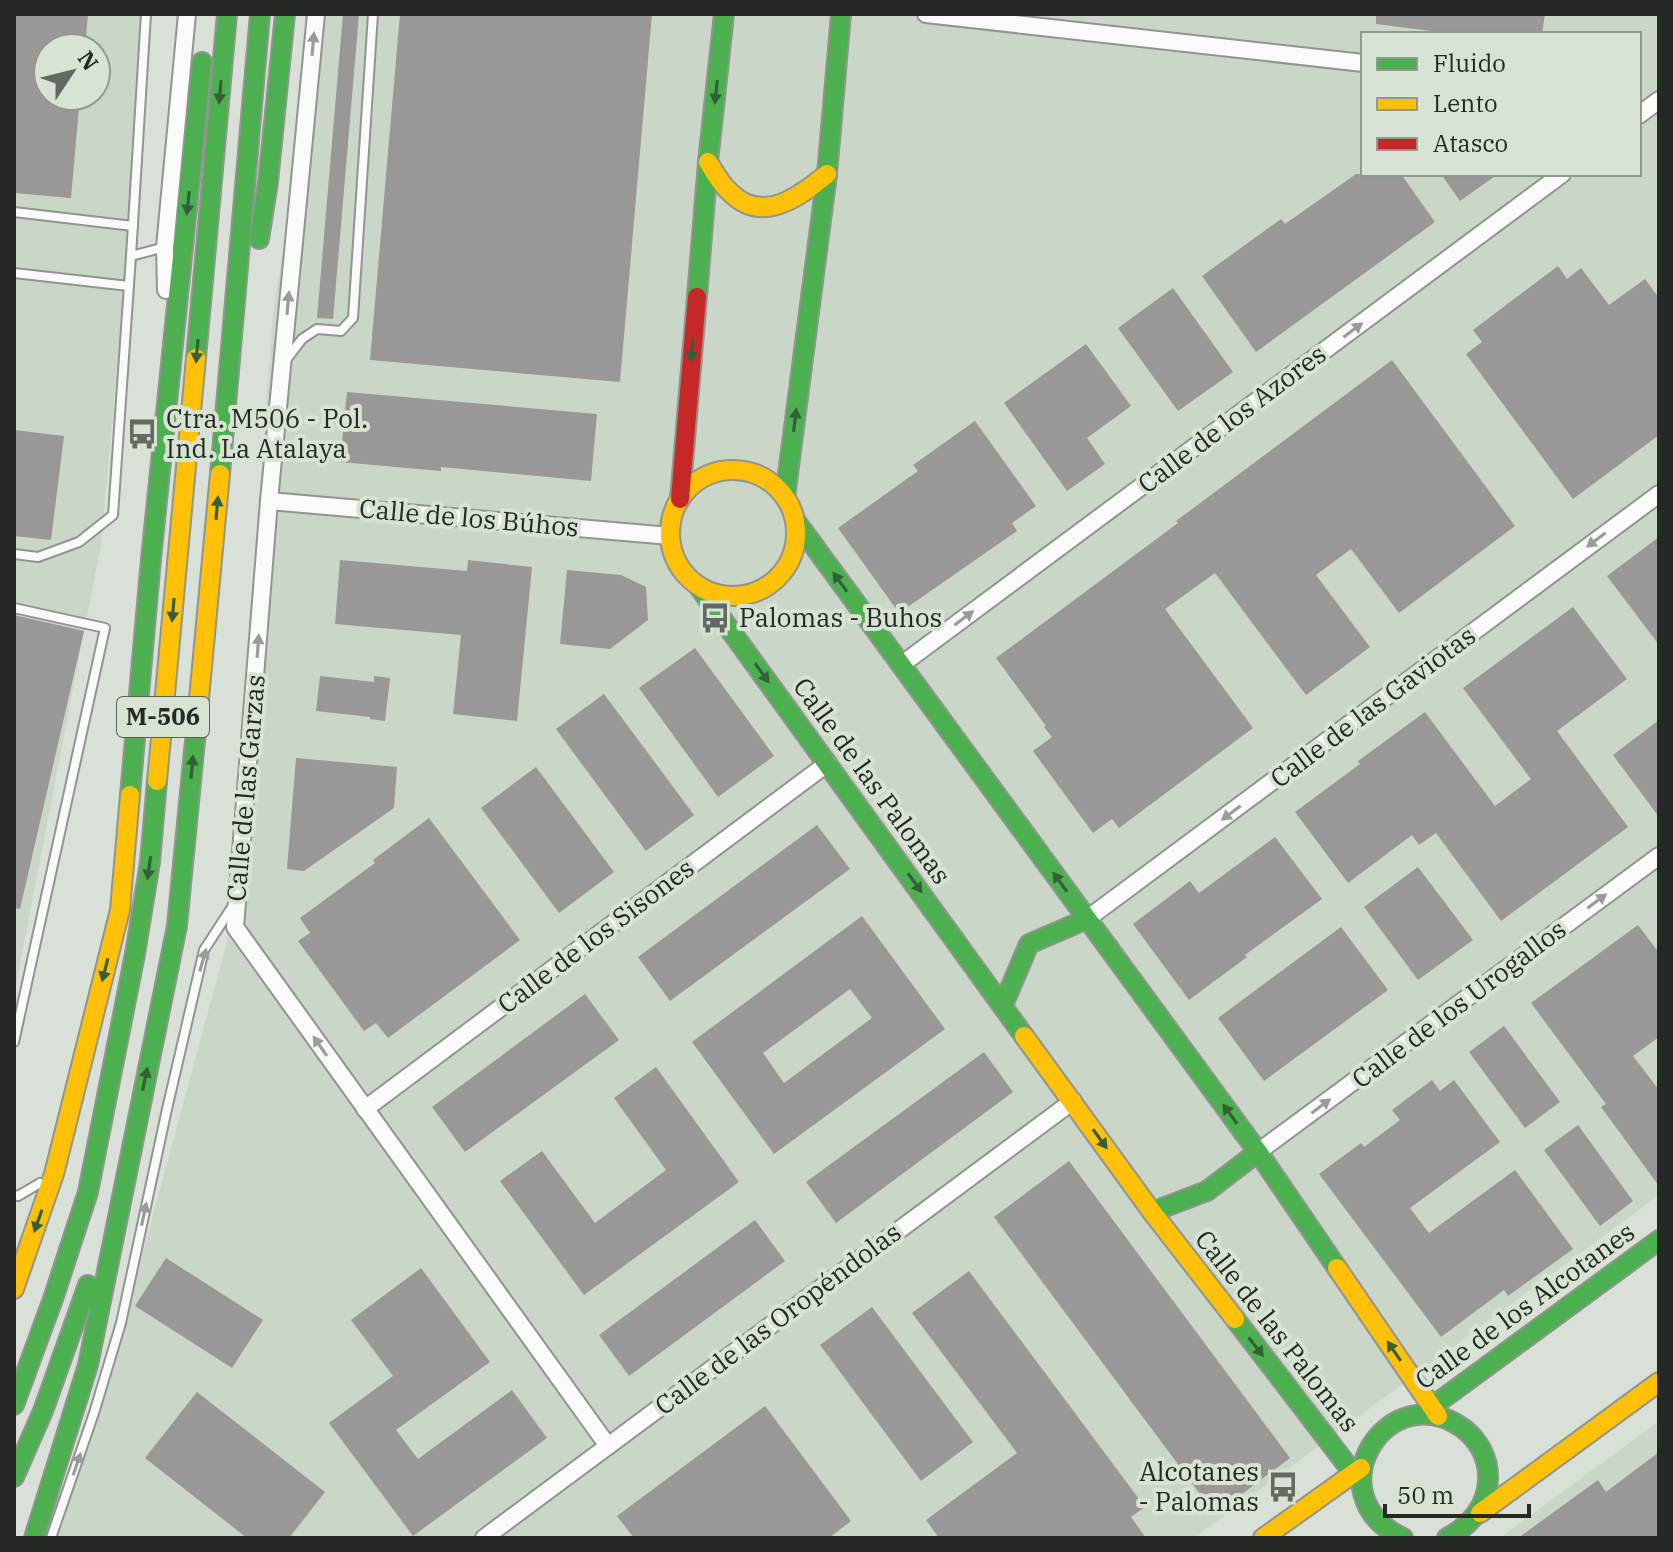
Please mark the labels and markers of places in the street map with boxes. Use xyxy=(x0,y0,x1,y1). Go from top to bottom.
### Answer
place label: Ctra. M506 - Pol. Ind. La Atalaya xyxy=(166,401,368,465)
bus stop icon: Ctra. M506 - Pol. Ind. La Atalaya xyxy=(125,417,159,451)
place label: Palomas - Buhos xyxy=(739,600,942,634)
bus stop icon: Palomas - Buhos xyxy=(698,601,732,635)
place label: Alcotanes - Palomas xyxy=(1139,1454,1259,1518)
bus stop icon: Alcotanes - Palomas xyxy=(1266,1470,1300,1504)

